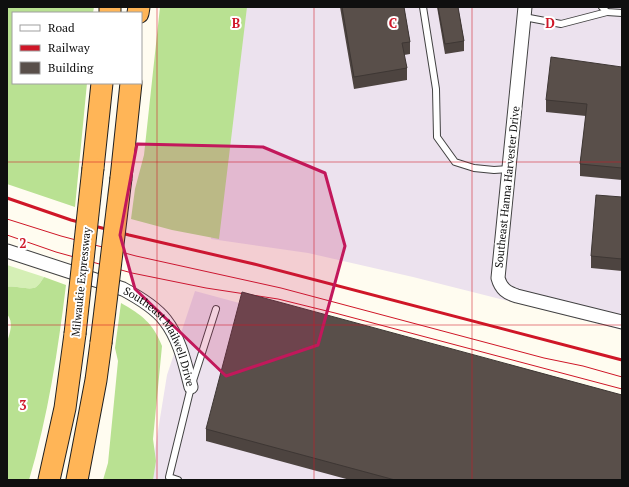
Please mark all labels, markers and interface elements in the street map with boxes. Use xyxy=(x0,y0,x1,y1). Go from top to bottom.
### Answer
legend xyxy=(12,12,142,84)
text: B xyxy=(232,14,240,32)
text: C xyxy=(389,14,397,32)
text: D xyxy=(545,14,555,32)
text: Road xyxy=(48,20,75,35)
text: Railway xyxy=(48,40,91,55)
text: Building xyxy=(48,60,94,75)
street label: Southeast Hanna Harvester Drive xyxy=(492,105,523,269)
street label: Milwaukie Expressway xyxy=(68,226,94,337)
text: 2 xyxy=(19,234,27,252)
street label: Southeast Mailwell Drive xyxy=(121,284,198,388)
text: 3 xyxy=(19,396,27,414)

